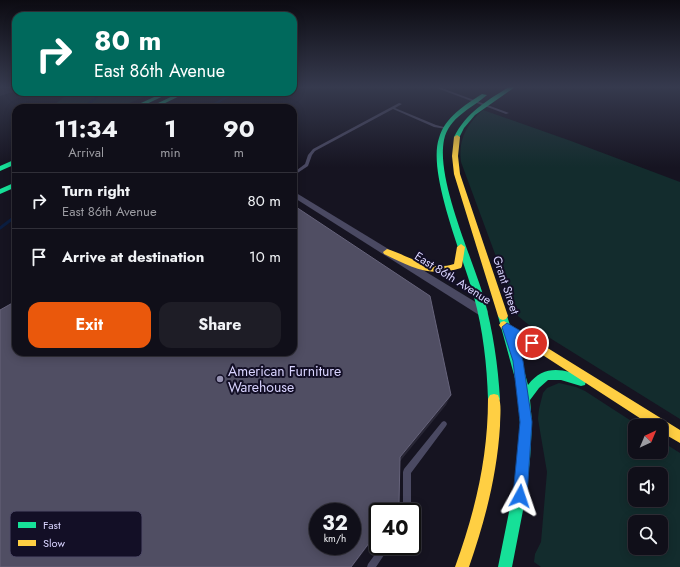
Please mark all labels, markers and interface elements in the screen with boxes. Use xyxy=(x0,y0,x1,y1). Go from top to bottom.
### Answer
text: 80 m xyxy=(94,20,161,61)
icon: right xyxy=(28,28,80,80)
text: East 86th Avenue xyxy=(94,58,225,84)
text: 11:34 xyxy=(54,111,118,146)
text: 1 xyxy=(164,111,177,146)
text: 90 xyxy=(223,111,255,146)
text: Arrival xyxy=(68,143,104,162)
text: min xyxy=(160,143,181,162)
text: m xyxy=(234,143,244,162)
text: Turn right xyxy=(62,180,130,202)
icon: right xyxy=(28,190,50,212)
text: 80 m xyxy=(248,190,281,212)
text: East 86th Avenue xyxy=(62,202,157,221)
icon: arrive xyxy=(28,246,50,268)
text: Arrive at destination xyxy=(62,246,204,268)
text: 10 m xyxy=(249,246,281,268)
street label: East 86th Avenue xyxy=(411,247,495,309)
street label: Grant Street xyxy=(488,253,524,317)
button: Exit xyxy=(28,302,151,348)
button: Share xyxy=(159,302,281,348)
pin xyxy=(515,326,549,360)
icon: arrive xyxy=(521,332,543,354)
place label: American Furniture Warehouse xyxy=(228,361,341,397)
marker: American Furniture Warehouse xyxy=(215,374,225,384)
north arrow xyxy=(628,419,668,459)
map controls xyxy=(628,419,668,555)
button: sound xyxy=(628,467,668,507)
position arrow xyxy=(499,475,541,517)
speed limit sign: 40 xyxy=(369,503,421,555)
text: 32 xyxy=(322,509,348,538)
legend xyxy=(10,511,142,557)
button: search xyxy=(628,515,668,555)
text: Fast xyxy=(43,517,61,533)
text: km/h xyxy=(324,531,346,546)
text: Slow xyxy=(43,535,65,551)

